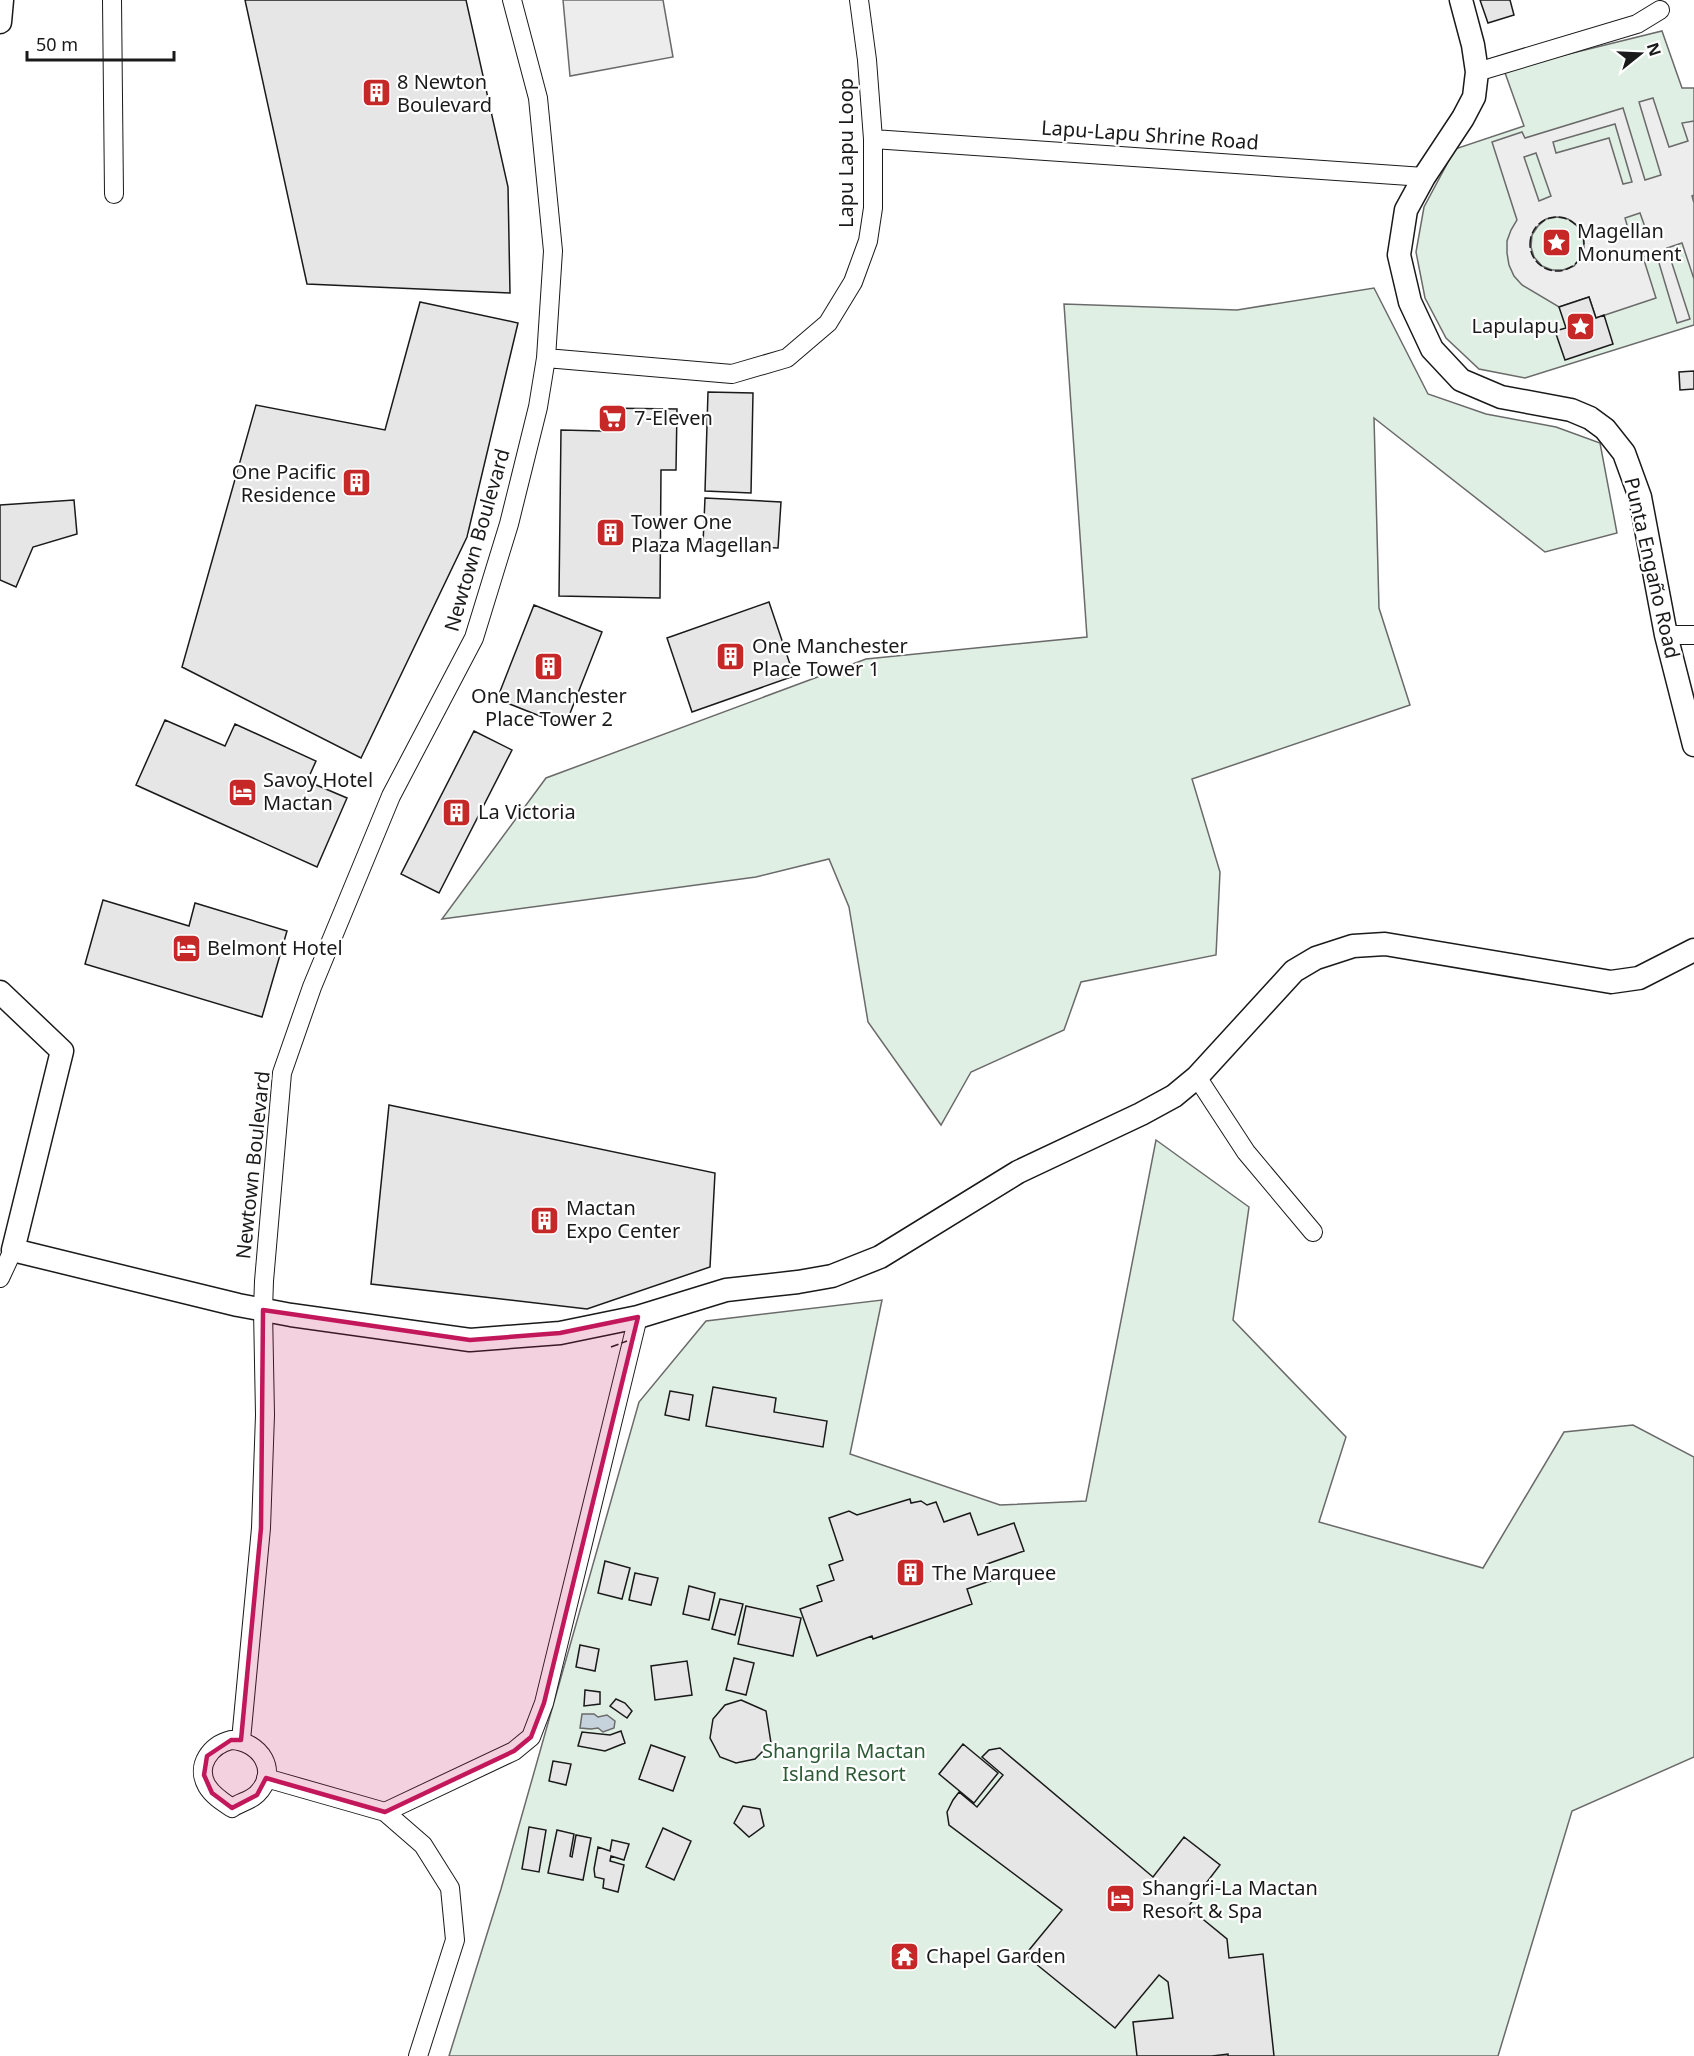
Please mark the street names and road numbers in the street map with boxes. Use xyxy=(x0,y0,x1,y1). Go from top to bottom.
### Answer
street label: Lapu Lapu Loop xyxy=(832,78,859,228)
street label: Lapu-Lapu Shrine Road xyxy=(1040,113,1260,156)
street label: Newtown Boulevard xyxy=(437,445,516,634)
street label: Punta Engaño Road xyxy=(1619,475,1686,661)
street label: Newtown Boulevard xyxy=(229,1070,276,1260)

